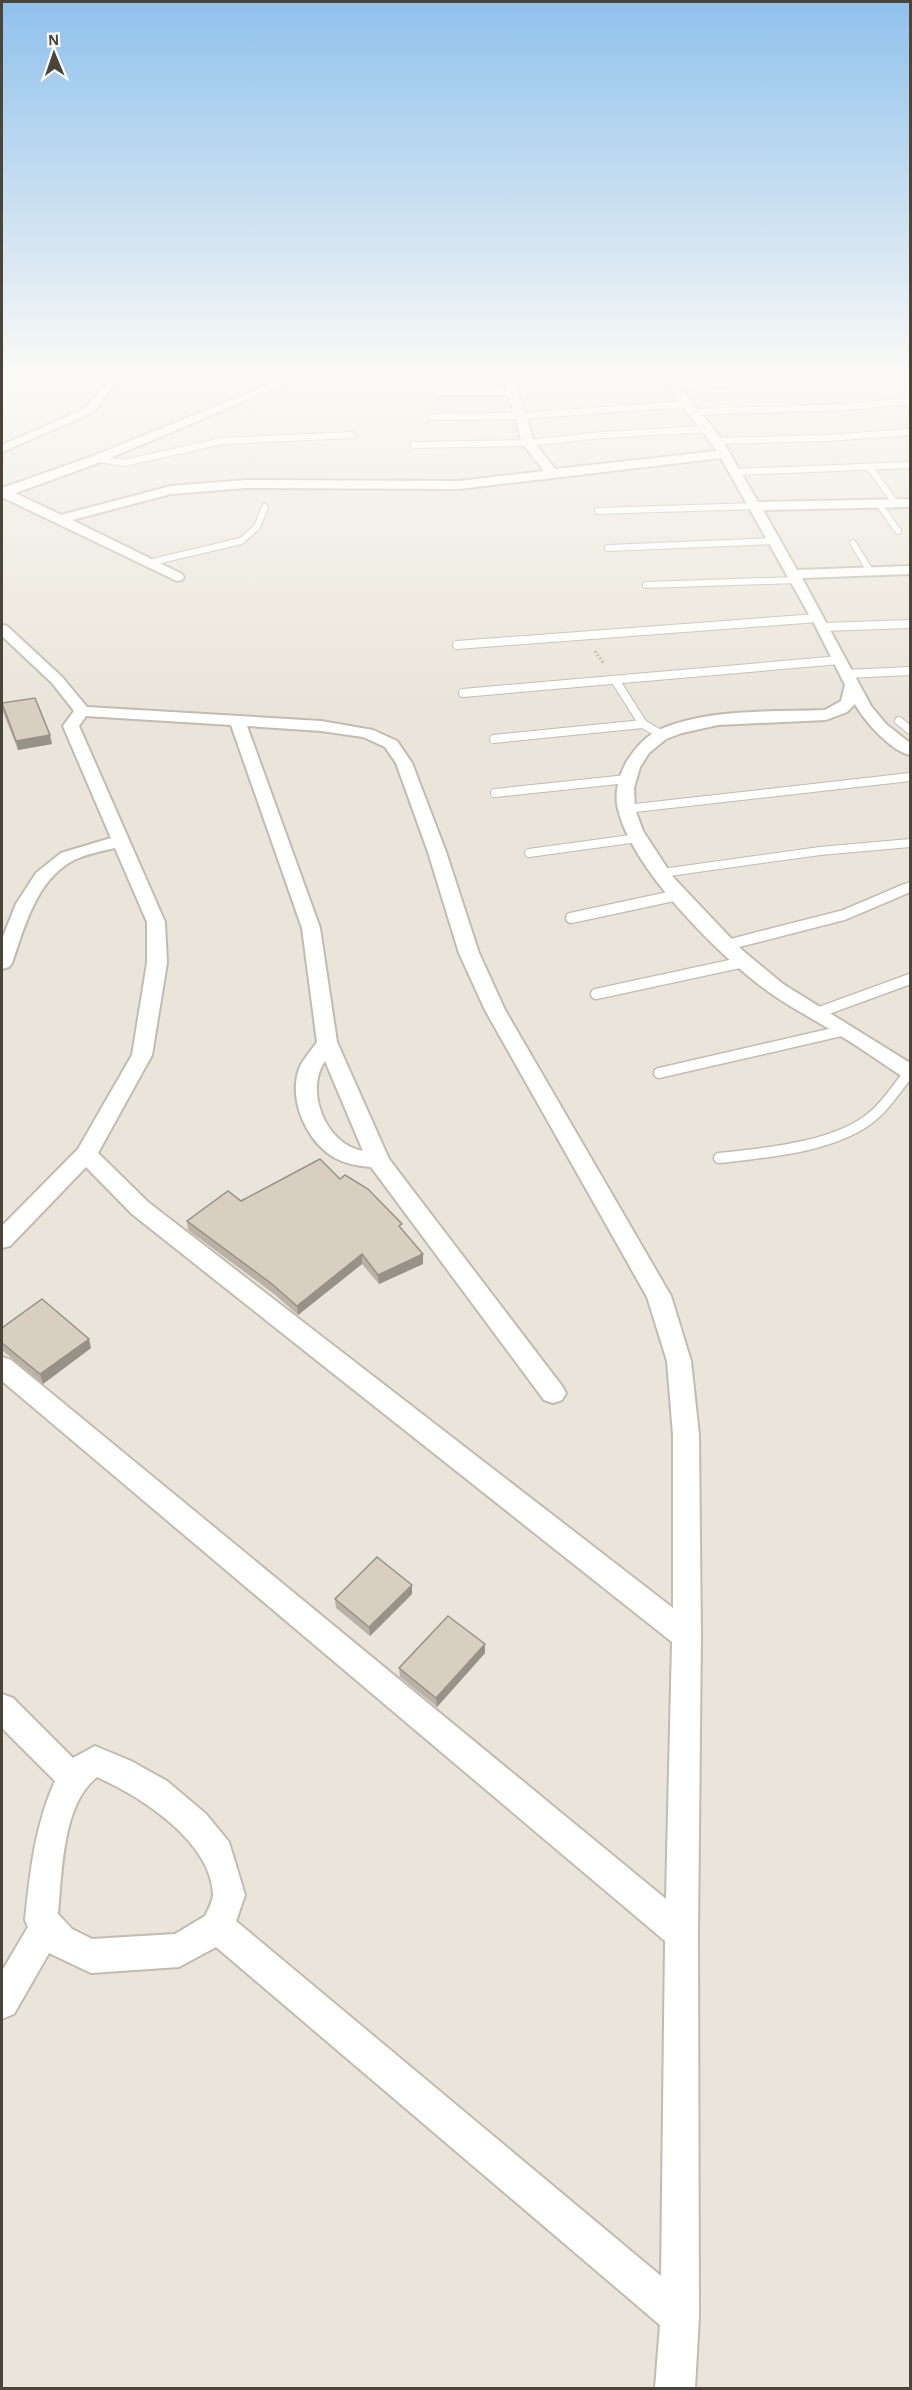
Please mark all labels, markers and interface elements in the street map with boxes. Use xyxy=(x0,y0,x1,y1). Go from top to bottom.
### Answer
north arrow xyxy=(24,24,84,84)
text: N xyxy=(48,32,59,48)

